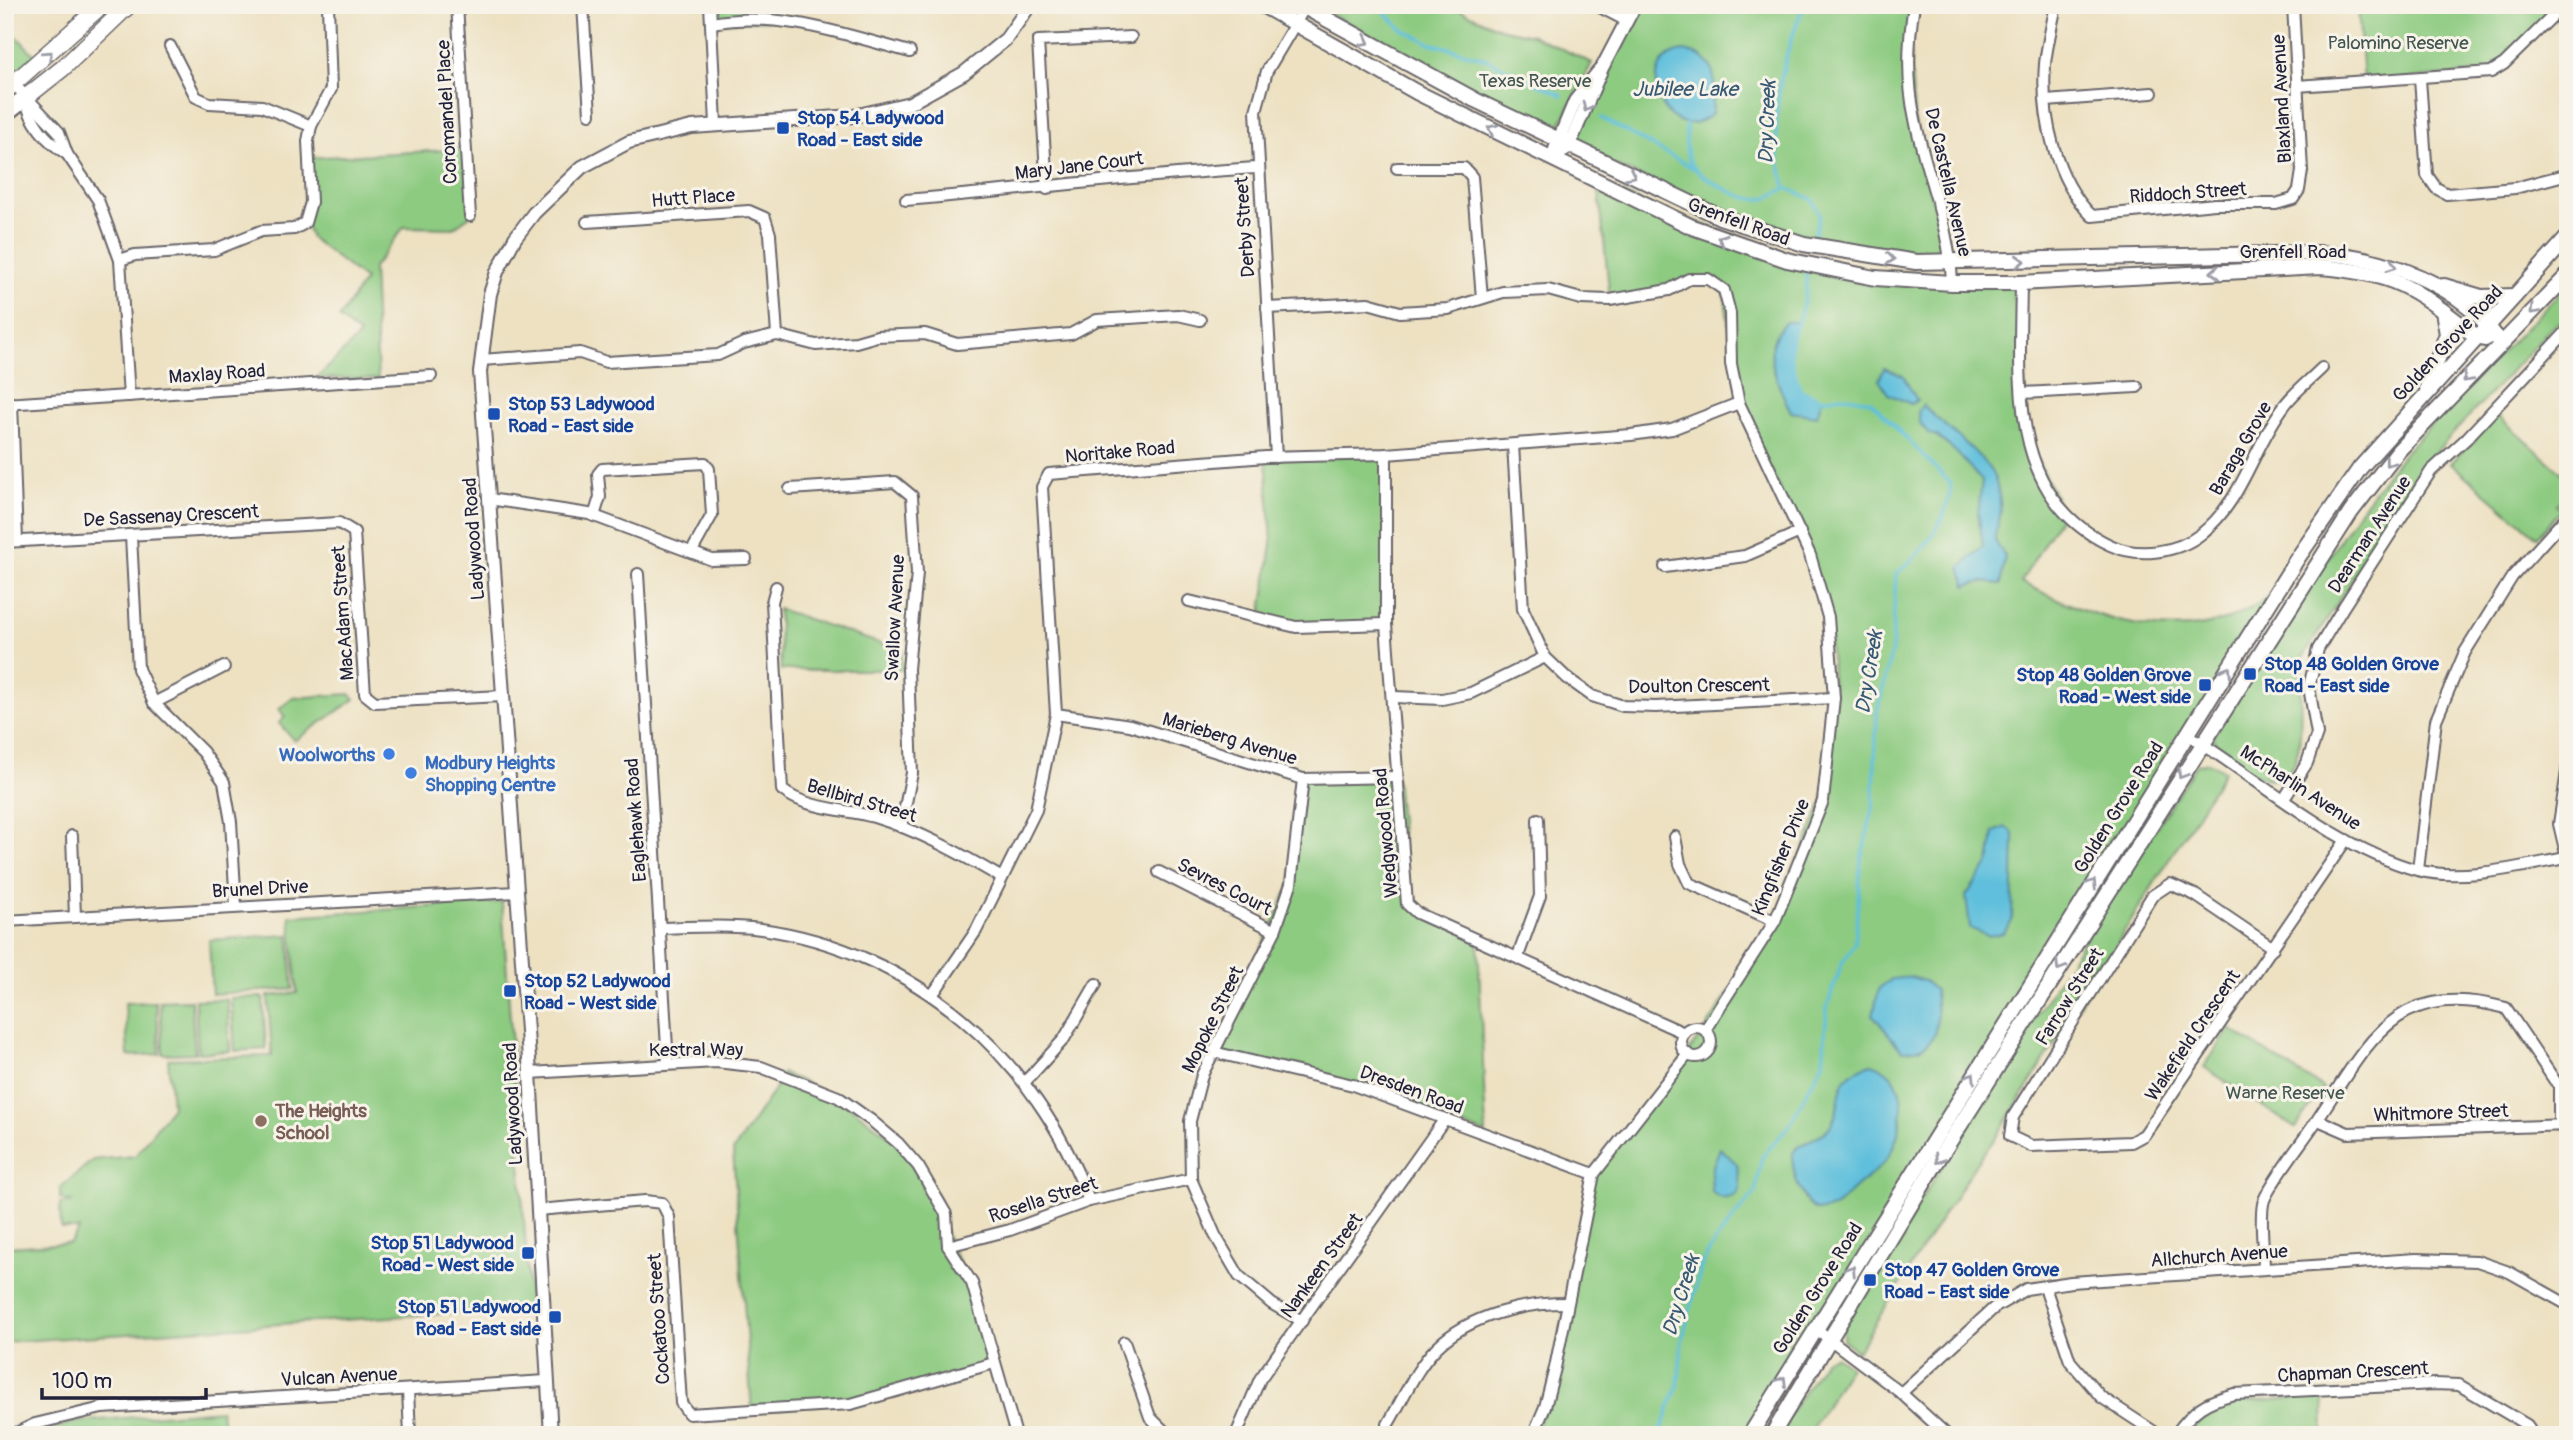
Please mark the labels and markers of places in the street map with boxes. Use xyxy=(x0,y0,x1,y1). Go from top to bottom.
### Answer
place label: Stop 54 Ladywood Road - East side xyxy=(797,106,944,152)
marker: Stop 54 Ladywood Road - East side xyxy=(775,120,791,136)
place label: Stop 53 Ladywood Road - East side xyxy=(508,392,655,438)
marker: Stop 53 Ladywood Road - East side xyxy=(486,406,502,422)
place label: Stop 48 Golden Grove Road - East side xyxy=(2264,652,2439,698)
place label: Stop 48 Golden Grove Road - West side xyxy=(2016,663,2192,709)
marker: Stop 48 Golden Grove Road - East side xyxy=(2242,666,2258,682)
marker: Stop 48 Golden Grove Road - West side xyxy=(2197,677,2213,693)
place label: Woolworths xyxy=(279,743,376,767)
marker: Woolworths xyxy=(381,746,397,762)
place label: Modbury Heights Shopping Centre xyxy=(425,751,556,797)
marker: Modbury Heights Shopping Centre xyxy=(403,765,419,781)
place label: Stop 52 Ladywood Road - West side xyxy=(524,969,671,1015)
marker: Stop 52 Ladywood Road - West side xyxy=(502,983,518,999)
place label: The Heights School xyxy=(274,1099,367,1145)
marker: The Heights School xyxy=(253,1113,269,1129)
place label: Stop 51 Ladywood Road - West side xyxy=(370,1231,515,1277)
marker: Stop 51 Ladywood Road - West side xyxy=(520,1245,536,1261)
place label: Stop 47 Golden Grove Road - East side xyxy=(1884,1258,2060,1304)
marker: Stop 47 Golden Grove Road - East side xyxy=(1862,1272,1878,1288)
place label: Stop 51 Ladywood Road - East side xyxy=(397,1295,542,1341)
marker: Stop 51 Ladywood Road - East side xyxy=(547,1309,563,1325)

